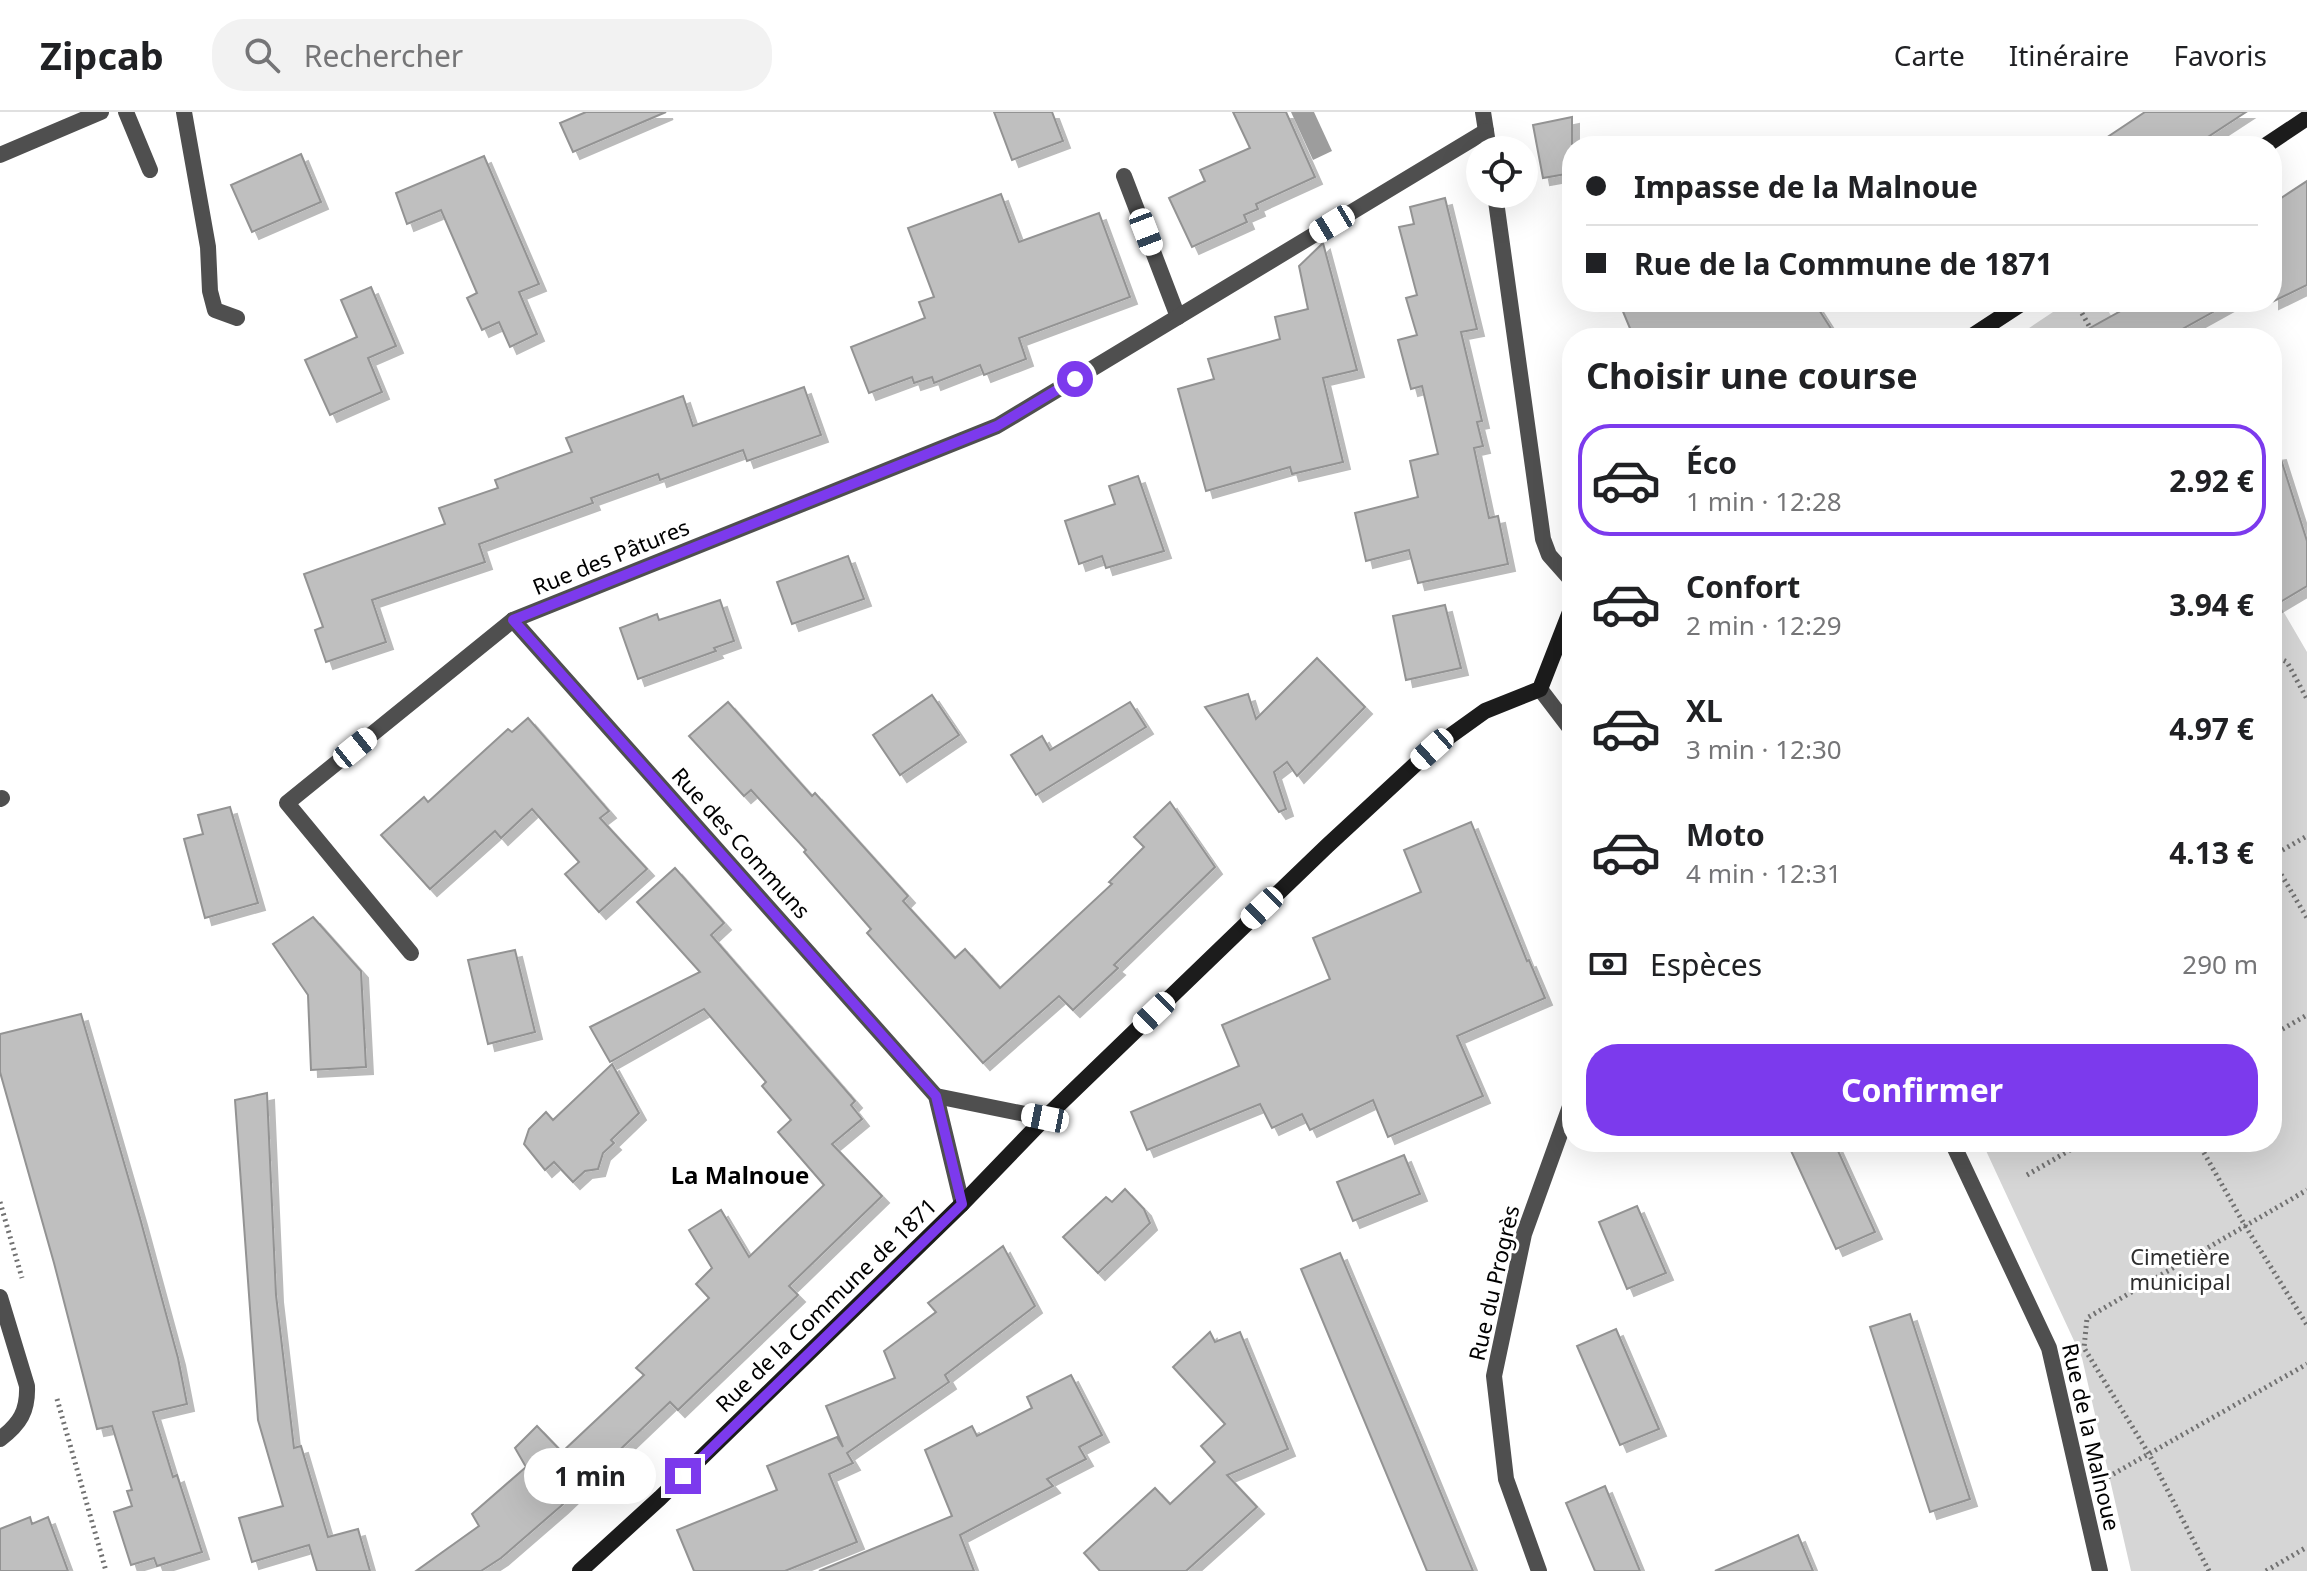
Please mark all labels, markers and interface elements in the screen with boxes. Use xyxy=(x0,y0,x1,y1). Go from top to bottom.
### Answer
search box xyxy=(212,19,772,91)
text: Zipcab xyxy=(40,29,164,81)
icon: search xyxy=(240,33,284,77)
text: Rechercher xyxy=(304,35,463,76)
text: Carte xyxy=(1894,36,1965,74)
text: Itinéraire xyxy=(2009,36,2129,74)
text: Favoris xyxy=(2173,36,2267,74)
map controls xyxy=(1466,136,1538,208)
button: locate xyxy=(1466,136,1538,208)
text: Impasse de la Malnoue xyxy=(1634,166,1978,207)
car xyxy=(1305,201,1359,247)
car xyxy=(1126,205,1166,259)
text: Rue de la Commune de 1871 xyxy=(1634,243,2053,284)
text: Choisir une course xyxy=(1586,351,1918,400)
route start xyxy=(1057,361,1093,397)
text: Éco xyxy=(1686,442,1737,483)
icon: car xyxy=(1590,444,1662,516)
text: 2.92 € xyxy=(2169,460,2254,501)
text: 1 min · 12:28 xyxy=(1686,483,1842,519)
street label: Rue des Pâtures xyxy=(528,511,693,601)
text: Confort xyxy=(1686,566,1800,607)
icon: car xyxy=(1590,568,1662,640)
text: 3.94 € xyxy=(2169,584,2254,625)
text: 2 min · 12:29 xyxy=(1686,607,1842,643)
text: XL xyxy=(1686,690,1723,731)
icon: car xyxy=(1590,692,1662,764)
text: 4.97 € xyxy=(2169,708,2254,749)
car xyxy=(329,724,381,772)
car xyxy=(1406,724,1458,774)
text: 3 min · 12:30 xyxy=(1686,731,1842,767)
street label: Rue des Communs xyxy=(666,760,818,924)
text: Moto xyxy=(1686,814,1765,855)
icon: car xyxy=(1590,816,1662,888)
text: 4.13 € xyxy=(2169,832,2254,873)
text: 4 min · 12:31 xyxy=(1686,855,1842,891)
car xyxy=(1236,883,1288,933)
icon: cash xyxy=(1586,942,1630,986)
text: Espèces xyxy=(1650,944,1762,985)
text: 290 m xyxy=(2182,946,2258,982)
car xyxy=(1128,988,1180,1038)
button: Confirmer xyxy=(1586,1044,2258,1136)
car xyxy=(1019,1102,1071,1134)
district label: La Malnoue xyxy=(671,1158,809,1191)
street label: Rue de la Commune de 1871 xyxy=(708,1191,942,1418)
street label: Rue du Progrès xyxy=(1461,1202,1525,1363)
park label: Cimetière municipal xyxy=(2129,1241,2231,1296)
street label: Rue de la Malnoue xyxy=(2056,1340,2128,1534)
callout: 1 min xyxy=(523,1448,655,1504)
text: 1 min xyxy=(554,1458,626,1494)
route end xyxy=(665,1458,701,1494)

